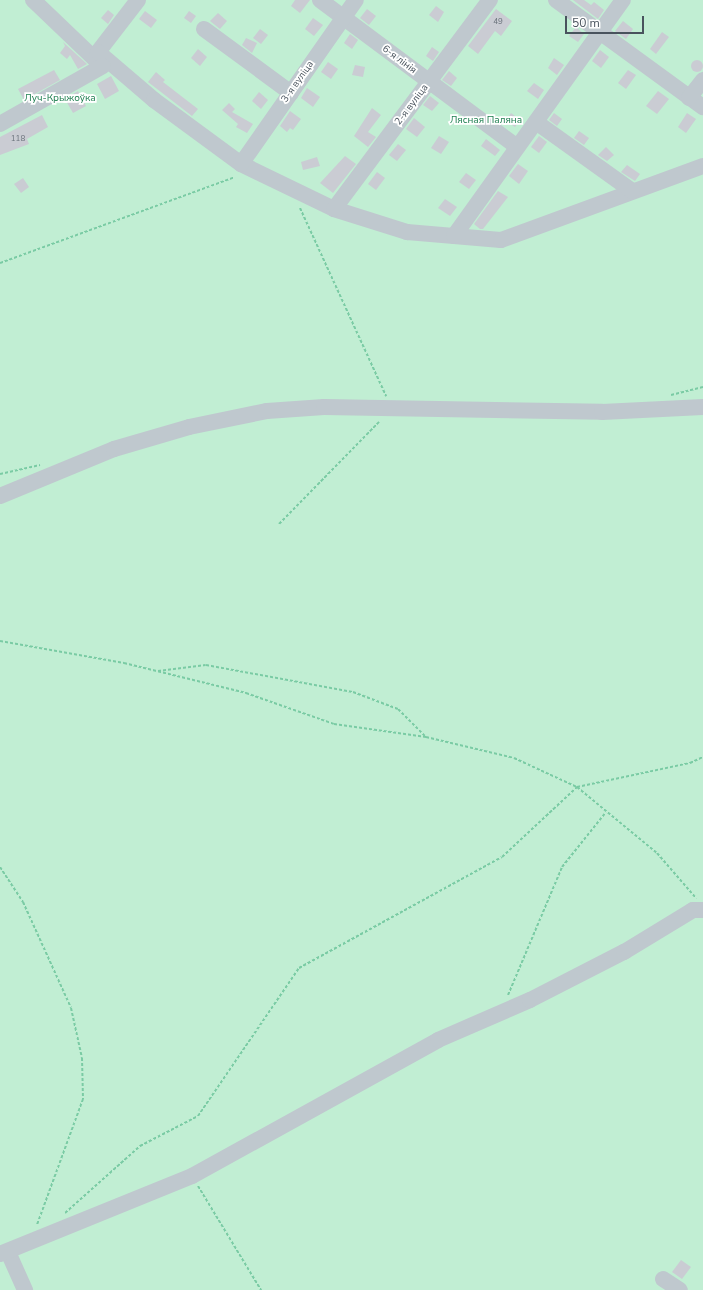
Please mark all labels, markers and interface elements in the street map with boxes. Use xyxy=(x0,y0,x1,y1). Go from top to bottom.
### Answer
scale bar xyxy=(567,8,646,34)
text: 50 m xyxy=(572,15,600,31)
house number: 49 xyxy=(493,17,503,27)
street label: 6-я лінія xyxy=(379,43,419,77)
street label: 3-я вуліца xyxy=(279,59,317,105)
street label: 2-я вуліца xyxy=(393,82,431,128)
park label: Луч-Крыжоўка xyxy=(24,93,96,105)
park label: Лясная Паляна xyxy=(450,115,522,127)
house number: 118 xyxy=(11,134,25,144)

